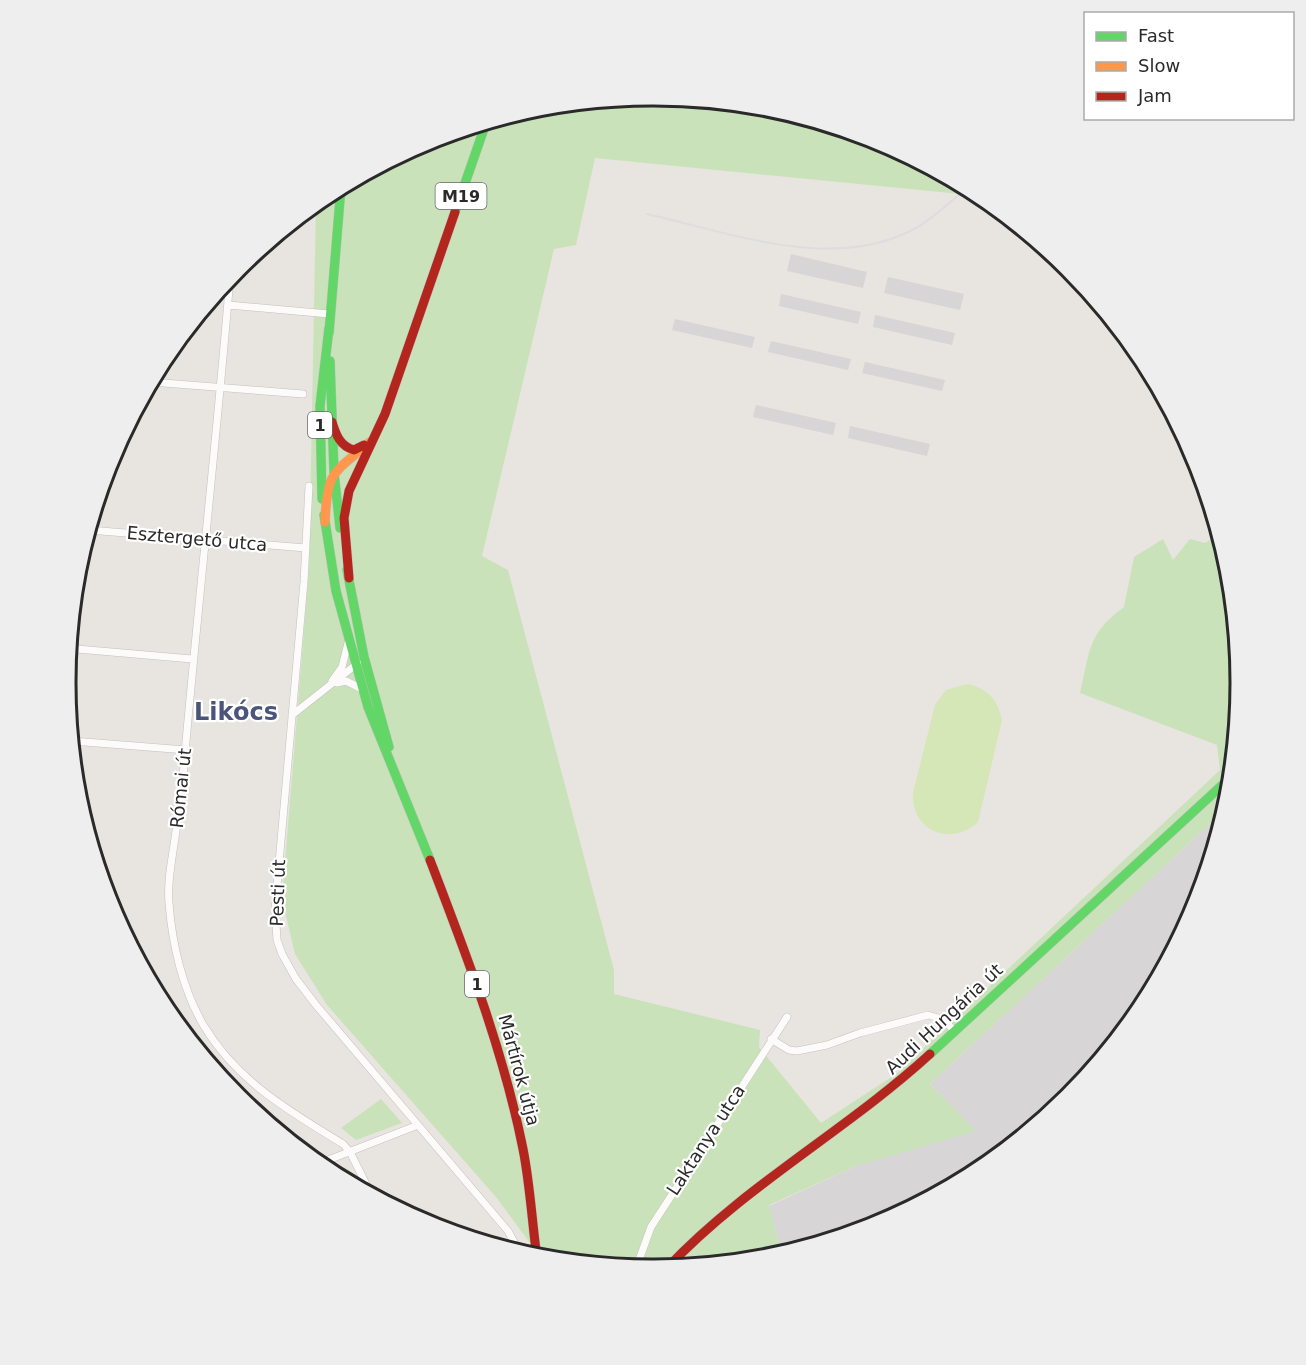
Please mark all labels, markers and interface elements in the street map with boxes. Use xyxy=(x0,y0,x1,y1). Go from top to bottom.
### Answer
legend xyxy=(1084,12,1294,120)
text: Fast xyxy=(1138,25,1174,46)
text: Slow xyxy=(1138,55,1180,76)
text: Jam xyxy=(1137,85,1172,106)
road number: M19 xyxy=(436,183,486,209)
road number: 1 xyxy=(308,412,332,438)
street label: Esztergető utca xyxy=(126,522,268,555)
district label: Likócs xyxy=(194,698,278,726)
street label: Római út xyxy=(166,747,195,829)
street label: Pesti út xyxy=(266,859,289,927)
street label: Audi Hungária út xyxy=(881,959,1007,1078)
road number: 1 xyxy=(465,971,489,997)
street label: Mártírok útja xyxy=(494,1012,544,1128)
street label: Laktanya utca xyxy=(662,1080,749,1199)

